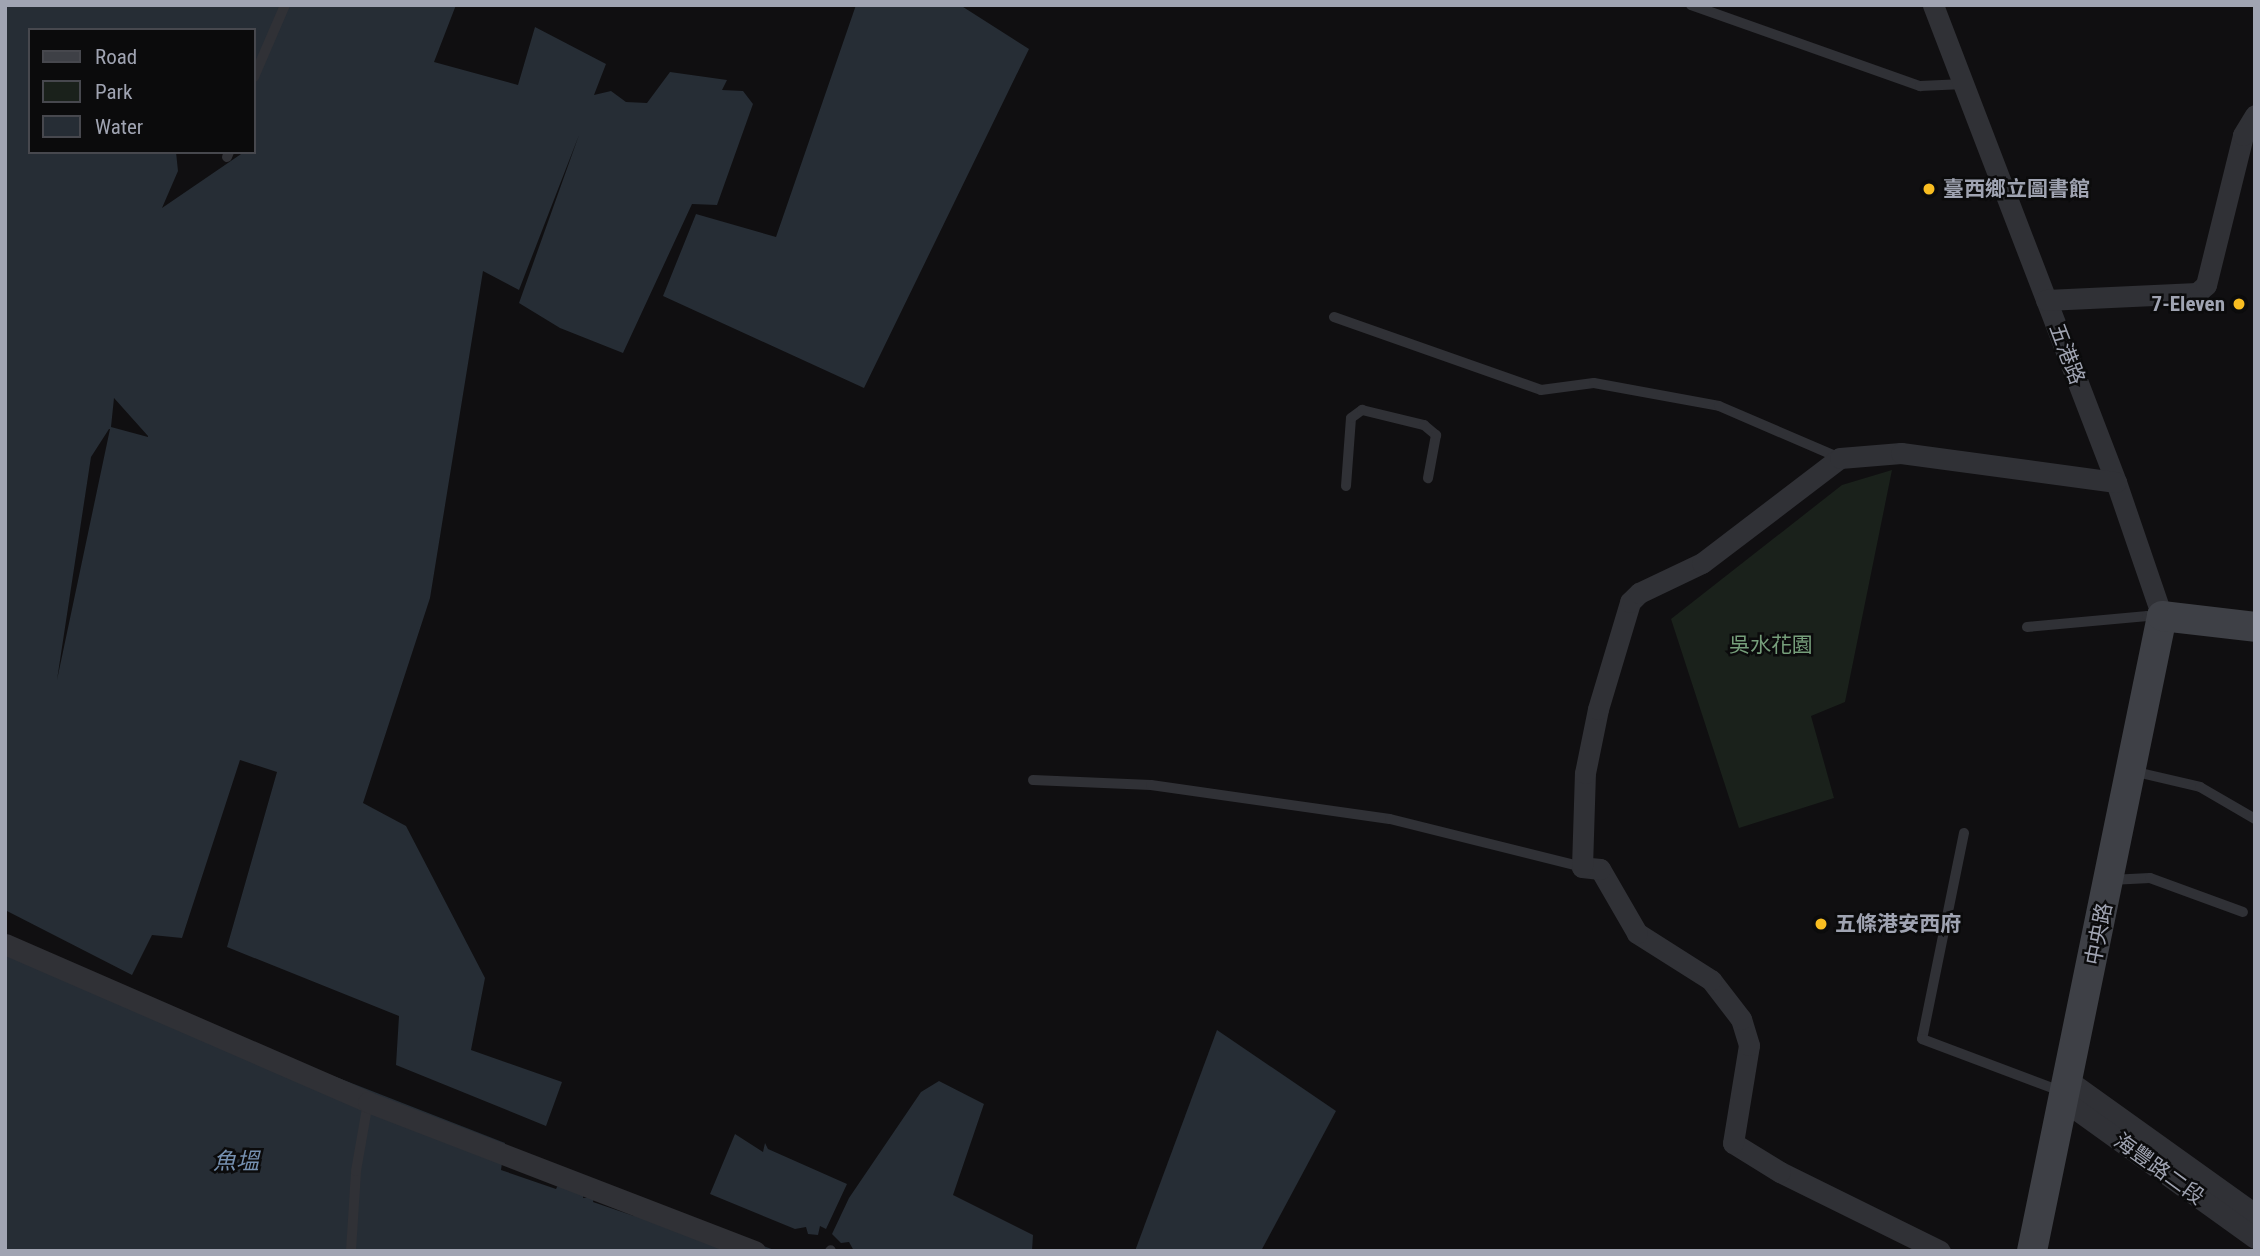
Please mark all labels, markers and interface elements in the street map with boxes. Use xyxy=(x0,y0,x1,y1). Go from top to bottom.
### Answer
legend xyxy=(28,28,256,154)
text: Road xyxy=(95,45,137,69)
text: Park xyxy=(95,80,132,104)
text: Water xyxy=(95,115,143,139)
place label: 臺西鄉立圖書館 xyxy=(1943,176,2090,202)
marker: 臺西鄉立圖書館 xyxy=(1921,181,1937,197)
place label: 7-Eleven xyxy=(2152,291,2225,317)
marker: 7-Eleven xyxy=(2231,296,2247,312)
street label: 五港路 xyxy=(2044,320,2090,388)
park label: 吳水花園 xyxy=(1729,632,1813,658)
street label: 中央路 xyxy=(2081,901,2117,967)
place label: 五條港安西府 xyxy=(1835,911,1961,937)
marker: 五條港安西府 xyxy=(1813,916,1829,932)
street label: 海豐路二段 xyxy=(2109,1128,2209,1210)
water label: 魚塭 xyxy=(213,1148,259,1176)

